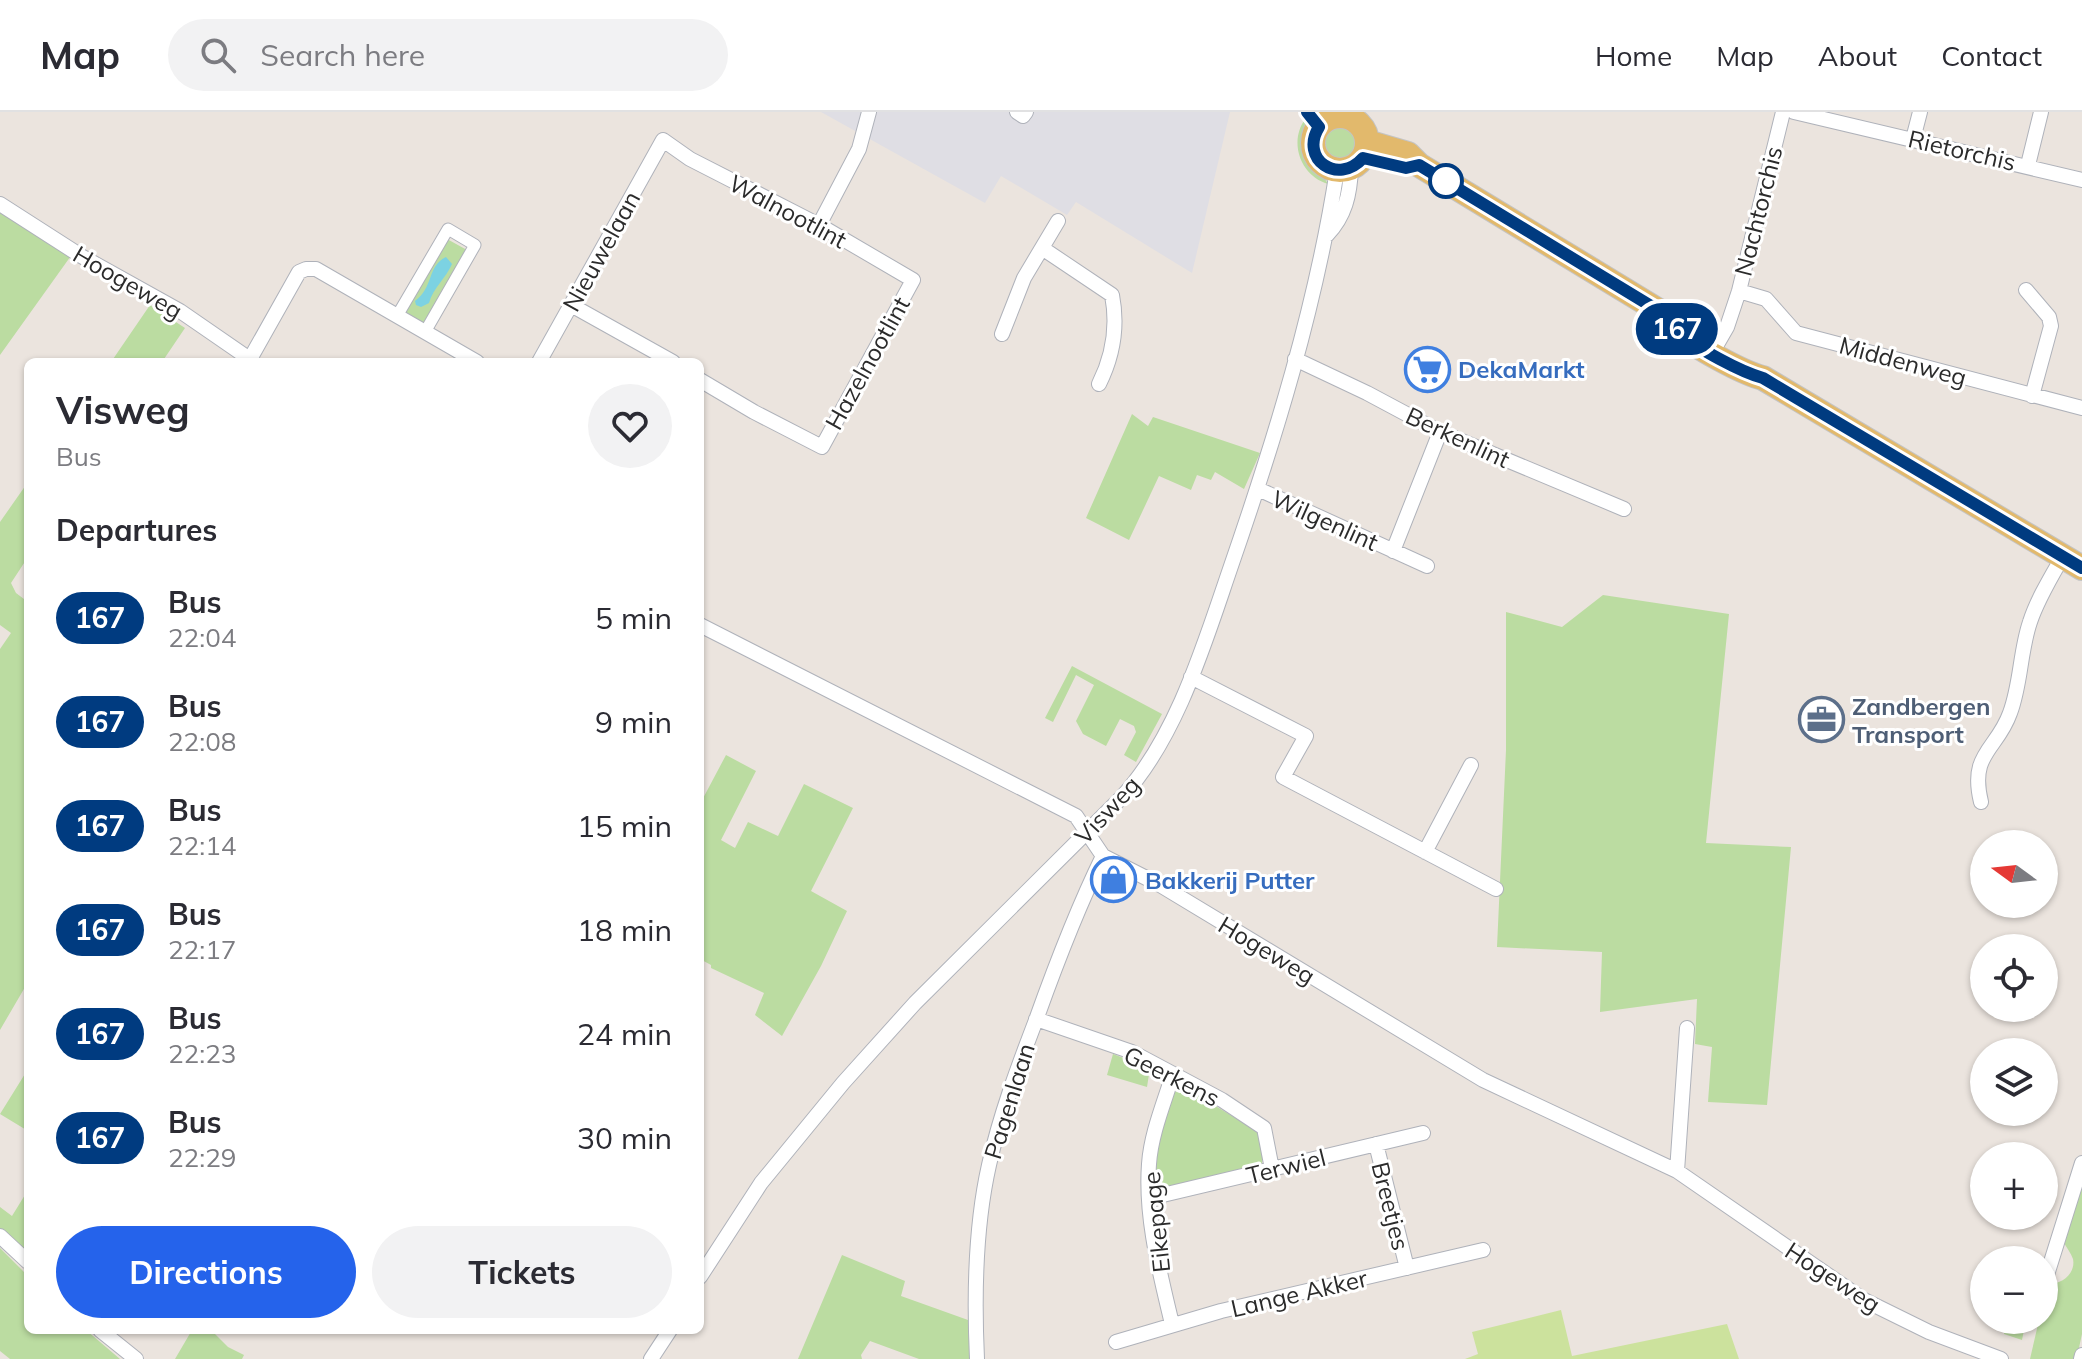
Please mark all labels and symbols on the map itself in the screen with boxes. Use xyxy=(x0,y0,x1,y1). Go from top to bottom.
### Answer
street label: Rietorchis xyxy=(1905,123,2019,177)
street label: Nachtorchis xyxy=(1727,143,1789,279)
unlabelled marker xyxy=(1429,164,1463,198)
street label: Walnootlint xyxy=(724,167,852,255)
street label: Nieuwelaan xyxy=(556,186,646,316)
street label: Hoogeweg xyxy=(68,239,188,325)
street label: Hazelnootlint xyxy=(818,291,916,435)
line badge: 167 xyxy=(1631,303,1723,355)
street label: Middenweg xyxy=(1836,330,1970,392)
supermarket icon: DekaMarkt xyxy=(1403,345,1451,393)
place label: DekaMarkt xyxy=(1458,354,1585,384)
street label: Berkenlint xyxy=(1401,400,1515,474)
street label: Wilgenlint xyxy=(1267,483,1383,557)
place label: Zandbergen Transport xyxy=(1852,691,1990,749)
office icon: Zandbergen Transport xyxy=(1797,696,1845,744)
street label: Visweg xyxy=(1068,770,1146,850)
north arrow xyxy=(1970,830,2058,918)
shop icon: Bakkerij Putter xyxy=(1090,856,1138,904)
place label: Bakkerij Putter xyxy=(1145,865,1315,895)
street label: Hogeweg xyxy=(1213,909,1321,991)
street label: Pagenlaan xyxy=(977,1039,1041,1163)
street label: Geerkens xyxy=(1119,1039,1225,1113)
street label: Terwiel xyxy=(1243,1142,1329,1190)
street label: Breetjes xyxy=(1366,1159,1416,1253)
street label: Eikepage xyxy=(1136,1170,1176,1274)
street label: Hogeweg xyxy=(1780,1235,1886,1319)
street label: Lange Akker xyxy=(1228,1263,1370,1323)

